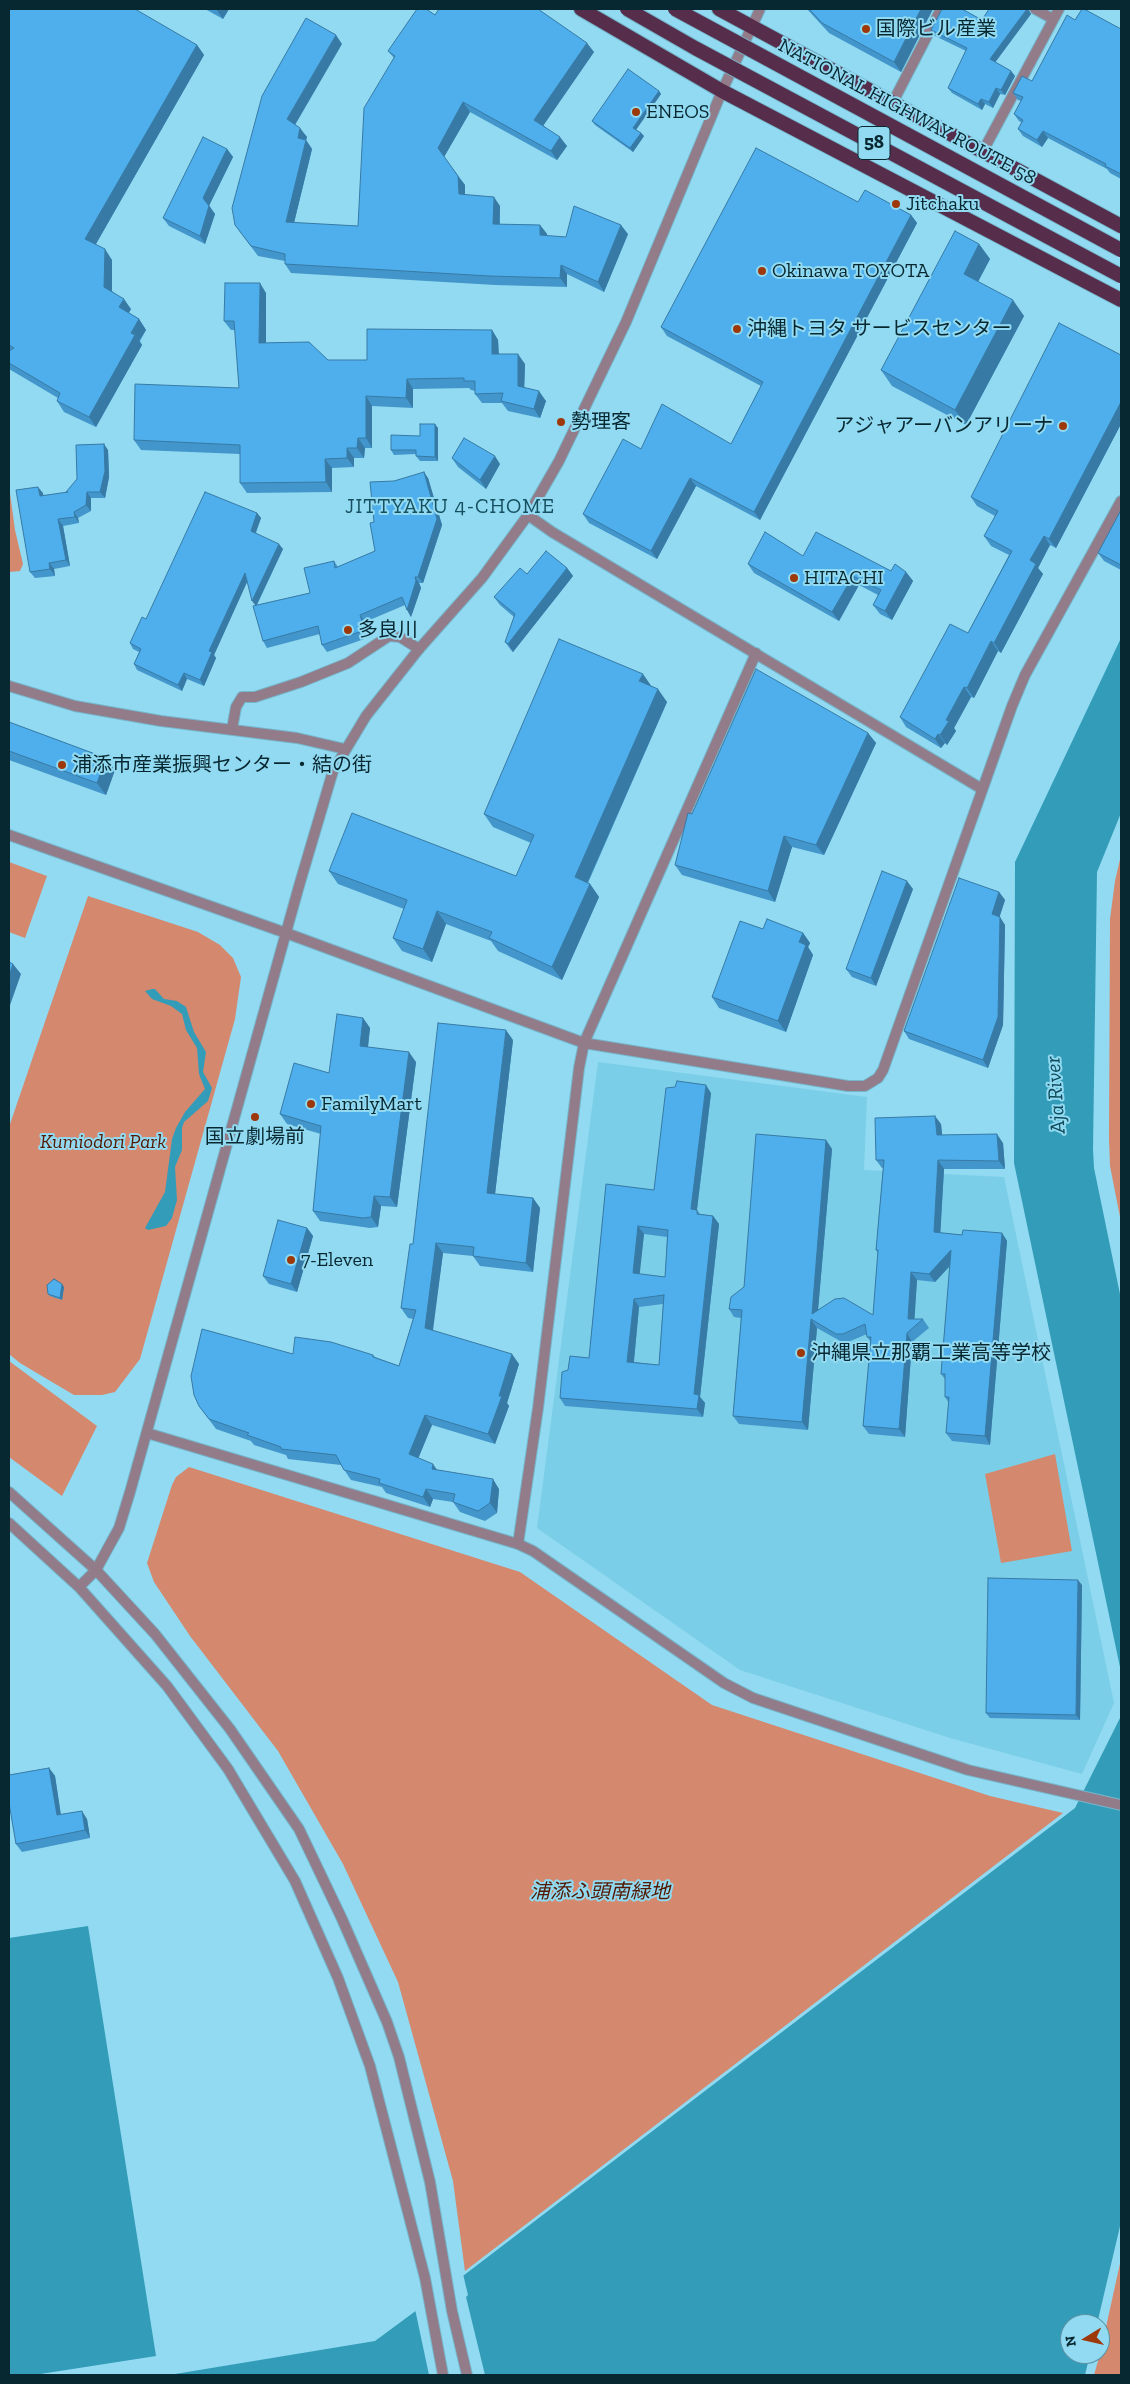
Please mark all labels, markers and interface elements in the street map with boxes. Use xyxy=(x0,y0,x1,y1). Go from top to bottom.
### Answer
place label: 国際ビル産業 xyxy=(876,17,996,41)
marker: 国際ビル産業 xyxy=(860,23,872,35)
street label: NATIONAL HIGHWAY ROUTE 58 xyxy=(774,34,1040,190)
place label: ENEOS xyxy=(646,100,710,124)
marker: ENEOS xyxy=(630,106,642,118)
road number: 58 xyxy=(858,126,890,160)
place label: Jitchaku xyxy=(906,192,979,216)
marker: Jitchaku xyxy=(890,198,902,210)
place label: Okinawa TOYOTA xyxy=(772,259,929,283)
marker: Okinawa TOYOTA xyxy=(756,265,768,277)
place label: 沖縄トヨタ サービスセンター xyxy=(747,317,1012,341)
marker: 沖縄トヨタ サービスセンター xyxy=(731,323,743,335)
place label: 勢理客 xyxy=(571,410,631,434)
place label: アジャアーバンアリーナ xyxy=(834,414,1053,438)
marker: 勢理客 xyxy=(555,416,567,428)
marker: アジャアーバンアリーナ xyxy=(1057,420,1069,432)
district label: JITTYAKU 4-CHOME xyxy=(343,494,557,520)
place label: HITACHI xyxy=(804,566,884,590)
marker: HITACHI xyxy=(788,572,800,584)
place label: 多良川 xyxy=(358,618,418,642)
marker: 多良川 xyxy=(342,624,354,636)
place label: 浦添市産業振興センター・結の街 xyxy=(72,753,372,777)
marker: 浦添市産業振興センター・結の街 xyxy=(56,759,68,771)
water label: Aja River xyxy=(1041,1055,1071,1135)
place label: FamilyMart xyxy=(321,1092,422,1116)
marker: FamilyMart xyxy=(305,1098,317,1110)
marker: 国立劇場前 xyxy=(249,1111,261,1123)
place label: 国立劇場前 xyxy=(205,1125,305,1149)
park label: Kumiodori Park xyxy=(40,1130,166,1154)
place label: 7-Eleven xyxy=(301,1248,373,1272)
marker: 7-Eleven xyxy=(285,1254,297,1266)
place label: 沖縄県立那覇工業高等学校 xyxy=(811,1341,1051,1365)
marker: 沖縄県立那覇工業高等学校 xyxy=(795,1347,807,1359)
park label: 浦添ふ頭南緑地 xyxy=(530,1880,670,1904)
north arrow xyxy=(1060,2314,1110,2364)
text: N xyxy=(1061,2335,1080,2348)

